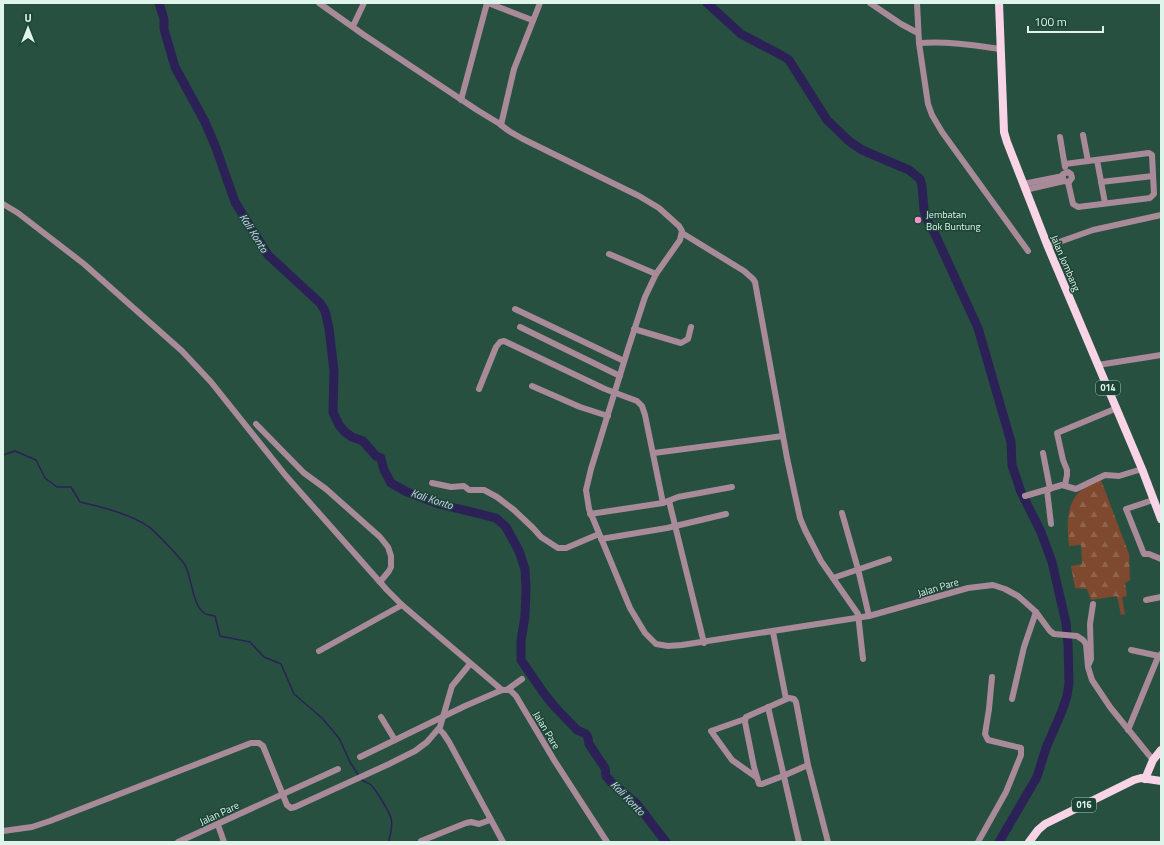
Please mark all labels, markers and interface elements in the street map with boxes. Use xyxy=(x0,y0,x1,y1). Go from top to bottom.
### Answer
north arrow xyxy=(8,8,48,48)
scale bar xyxy=(1028,8,1103,34)
text: U xyxy=(24,10,32,26)
text: 100 m xyxy=(1034,12,1067,31)
place label: Jembatan Bok Buntung xyxy=(926,207,981,234)
water label: Kali Konto xyxy=(236,210,273,256)
marker: Jembatan Bok Buntung xyxy=(913,215,923,225)
street label: Jalan Jombang xyxy=(1047,233,1084,294)
road number: 014 xyxy=(1096,381,1120,395)
water label: Kali Konto xyxy=(409,485,456,513)
street label: Jalan Pare xyxy=(916,574,960,601)
street label: Jalan Pare xyxy=(529,708,564,752)
water label: Kali Konto xyxy=(607,777,649,820)
street label: Jalan Pare xyxy=(197,798,241,829)
road number: 016 xyxy=(1072,798,1096,812)

